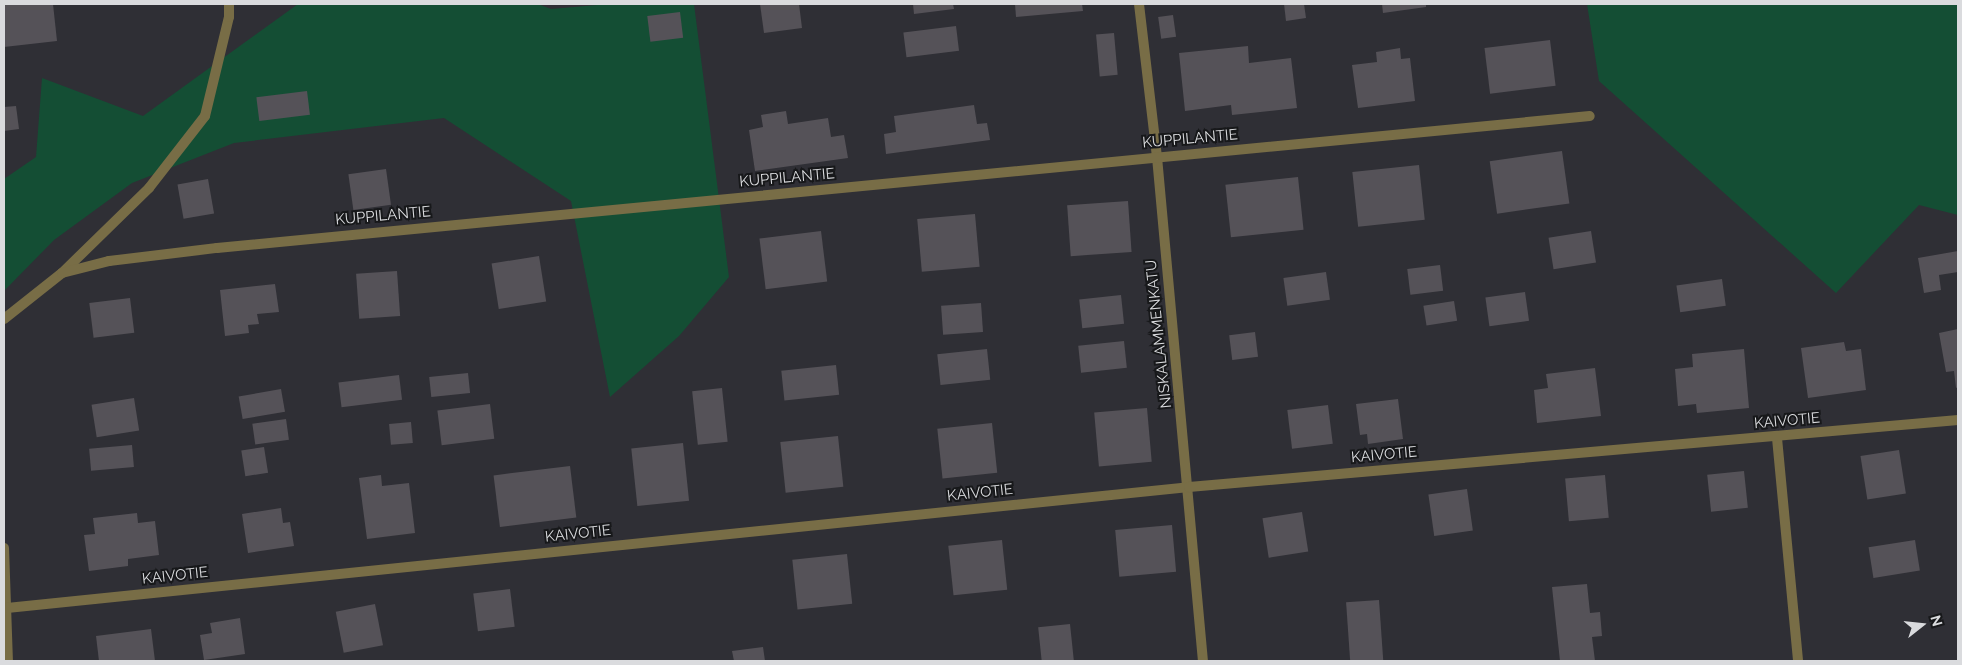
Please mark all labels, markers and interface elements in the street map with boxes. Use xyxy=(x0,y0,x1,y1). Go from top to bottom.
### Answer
street label: KUPPILANTIE xyxy=(1141,126,1239,152)
street label: KUPPILANTIE xyxy=(738,165,836,191)
street label: KUPPILANTIE xyxy=(334,203,432,229)
street label: NISKALAMMENKATU xyxy=(1142,259,1176,409)
street label: KAIVOTIE xyxy=(1753,409,1821,433)
street label: KAIVOTIE xyxy=(1350,443,1418,467)
street label: KAIVOTIE xyxy=(946,481,1014,505)
street label: KAIVOTIE xyxy=(544,522,612,546)
street label: KAIVOTIE xyxy=(141,564,209,588)
north arrow xyxy=(1897,600,1947,650)
text: N xyxy=(1927,614,1946,628)

